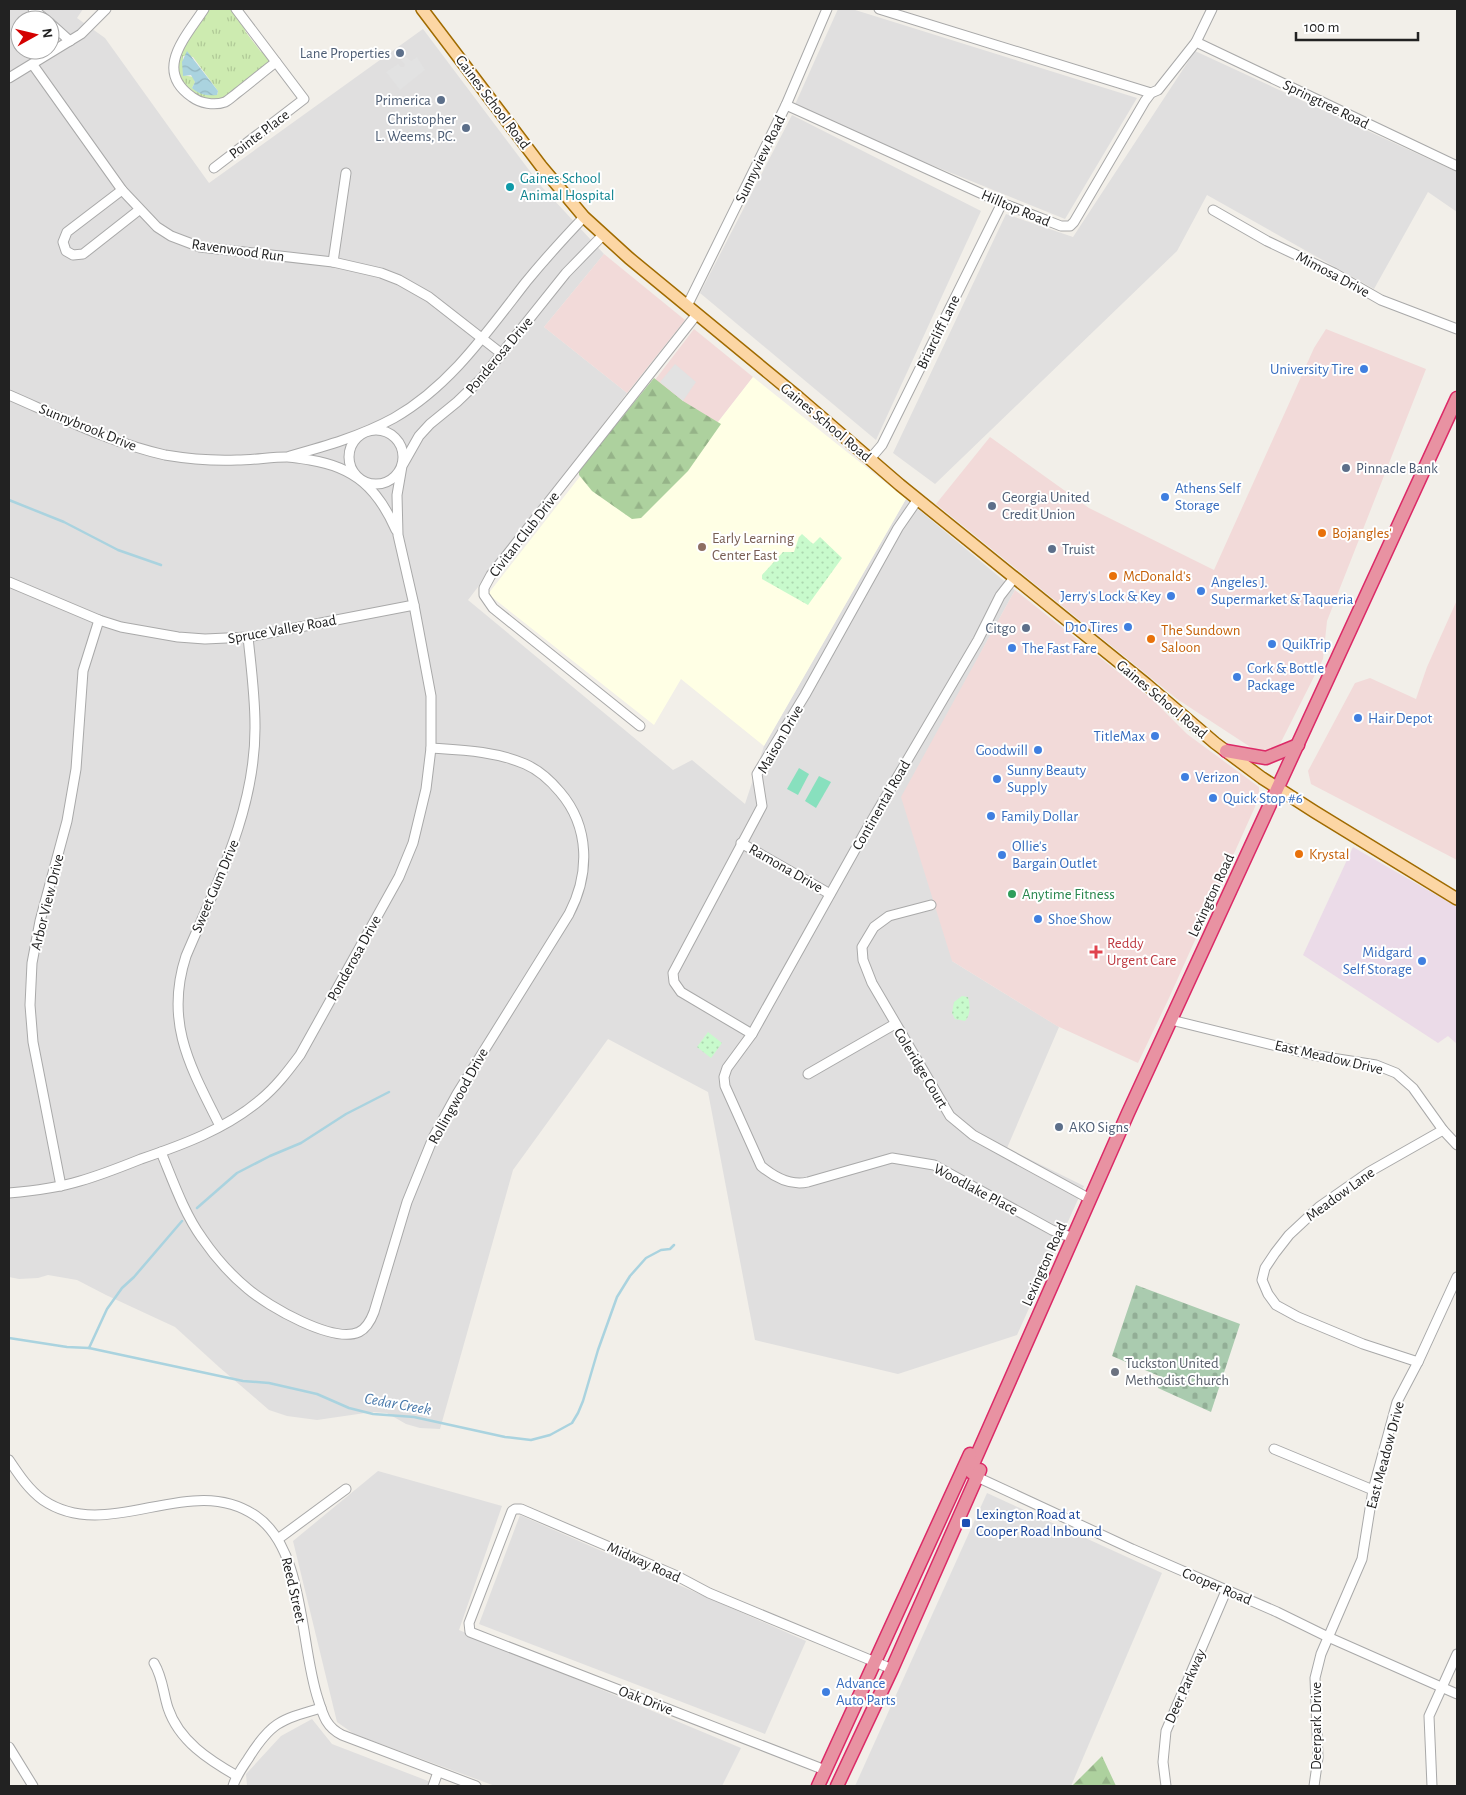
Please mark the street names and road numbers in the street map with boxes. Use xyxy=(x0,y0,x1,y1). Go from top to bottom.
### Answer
street label: Gaines School Road xyxy=(453,53,533,152)
street label: Springtree Road xyxy=(1280,77,1371,132)
street label: Pointe Place xyxy=(226,107,292,162)
street label: Sunnyview Road xyxy=(733,113,788,205)
street label: Hilltop Road xyxy=(979,187,1053,230)
street label: Ravenwood Run xyxy=(191,237,285,264)
street label: Mimosa Drive xyxy=(1293,249,1372,300)
street label: Briarcliff Lane xyxy=(914,293,963,372)
street label: Ponderosa Drive xyxy=(463,314,536,397)
street label: Gaines School Road xyxy=(777,380,874,465)
street label: Sunnybrook Drive xyxy=(37,401,139,454)
street label: Civitan Club Drive xyxy=(487,489,562,580)
street label: Spruce Valley Road xyxy=(227,613,338,646)
street label: Gaines School Road xyxy=(1113,657,1210,742)
street label: Maison Drive xyxy=(755,702,806,776)
street label: Continental Road xyxy=(850,758,913,853)
street label: Sweet Gum Drive xyxy=(189,837,242,935)
street label: Ramona Drive xyxy=(746,841,825,896)
street label: Lexington Road xyxy=(1186,851,1237,939)
street label: Arbor View Drive xyxy=(28,852,67,952)
street label: Ponderosa Drive xyxy=(325,913,384,1003)
street label: Coleridge Court xyxy=(891,1026,950,1111)
street label: East Meadow Drive xyxy=(1273,1038,1385,1077)
street label: Rollingwood Drive xyxy=(426,1046,491,1147)
street label: Woodlake Place xyxy=(931,1161,1020,1218)
street label: Meadow Lane xyxy=(1303,1165,1377,1224)
street label: Lexington Road xyxy=(1019,1220,1070,1308)
street label: East Meadow Drive xyxy=(1364,1400,1407,1511)
street label: Midway Road xyxy=(605,1540,683,1585)
street label: Reed Street xyxy=(279,1556,308,1625)
street label: Cooper Road xyxy=(1180,1565,1254,1608)
street label: Deer Parkway xyxy=(1162,1646,1209,1726)
street label: Deerpark Drive xyxy=(1309,1682,1324,1770)
street label: Oak Drive xyxy=(617,1683,675,1718)

